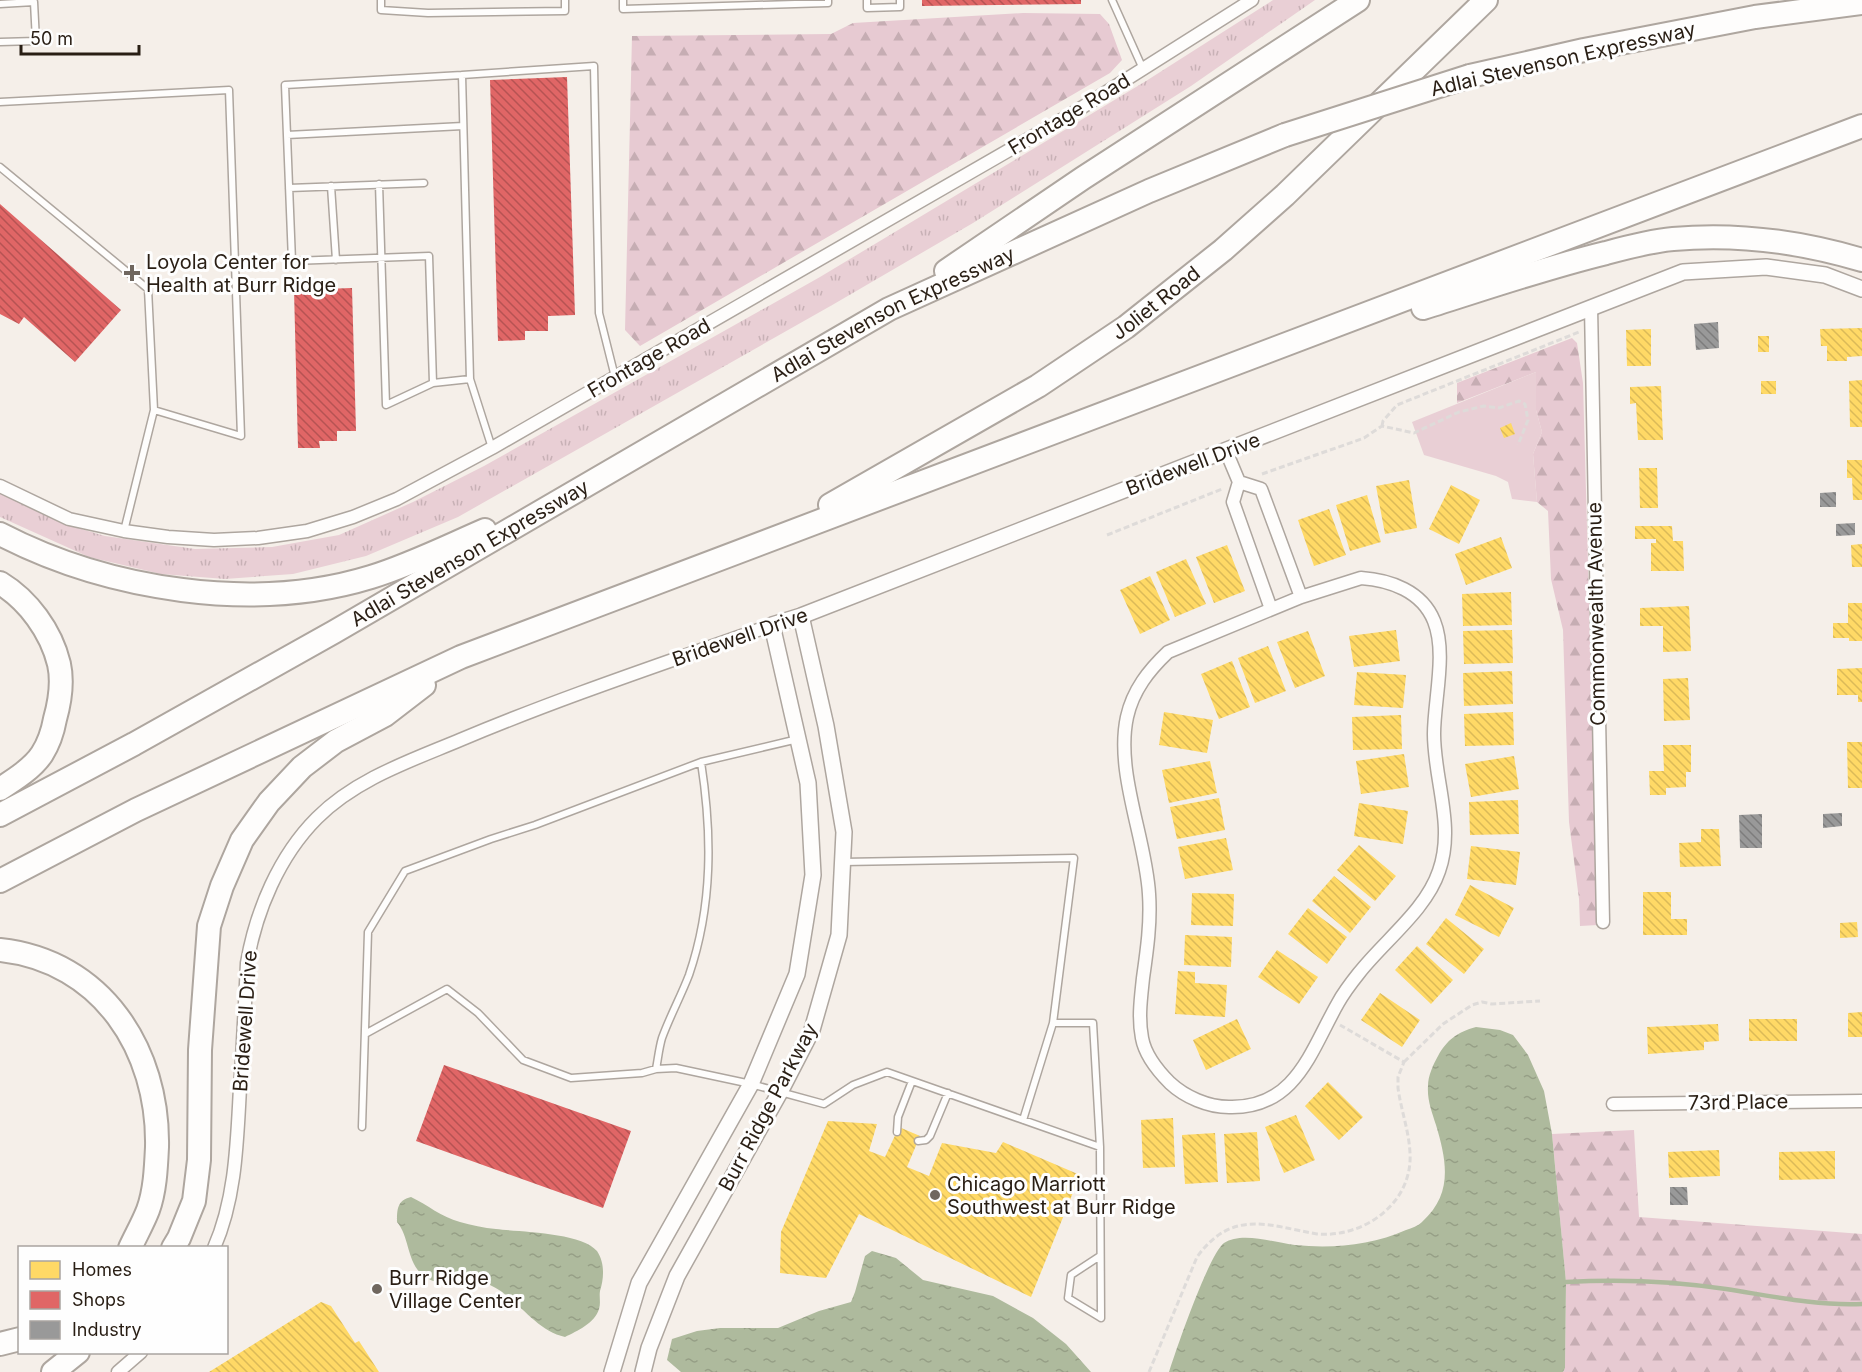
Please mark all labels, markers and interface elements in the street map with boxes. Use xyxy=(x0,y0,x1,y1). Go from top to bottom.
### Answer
street label: Adlai Stevenson Expressway xyxy=(1428,17,1698,101)
scale bar xyxy=(21,18,140,56)
text: 50 m xyxy=(30,28,73,49)
street label: Frontage Road xyxy=(1004,68,1134,160)
street label: Adlai Stevenson Expressway xyxy=(767,242,1018,387)
place label: Loyola Center for Health at Burr Ridge xyxy=(146,250,336,297)
street label: Joliet Road xyxy=(1108,261,1205,345)
marker: Loyola Center for Health at Burr Ridge xyxy=(123,264,141,282)
street label: Frontage Road xyxy=(583,313,715,403)
street label: Bridewell Drive xyxy=(1122,427,1264,501)
street label: Adlai Stevenson Expressway xyxy=(347,474,593,632)
street label: Commonwealth Avenue xyxy=(1582,502,1610,726)
street label: Bridewell Drive xyxy=(669,603,811,671)
street label: Bridewell Drive xyxy=(228,949,262,1093)
street label: Burr Ridge Parkway xyxy=(714,1019,822,1195)
street label: 73rd Place xyxy=(1688,1089,1788,1115)
place label: Chicago Marriott Southwest at Burr Ridge xyxy=(947,1172,1176,1219)
marker: Chicago Marriott Southwest at Burr Ridge xyxy=(928,1188,942,1202)
legend xyxy=(18,1246,228,1354)
text: Homes xyxy=(72,1259,132,1280)
place label: Burr Ridge Village Center xyxy=(389,1266,522,1313)
marker: Burr Ridge Village Center xyxy=(370,1282,384,1296)
text: Shops xyxy=(72,1289,126,1310)
text: Industry xyxy=(72,1319,142,1340)

